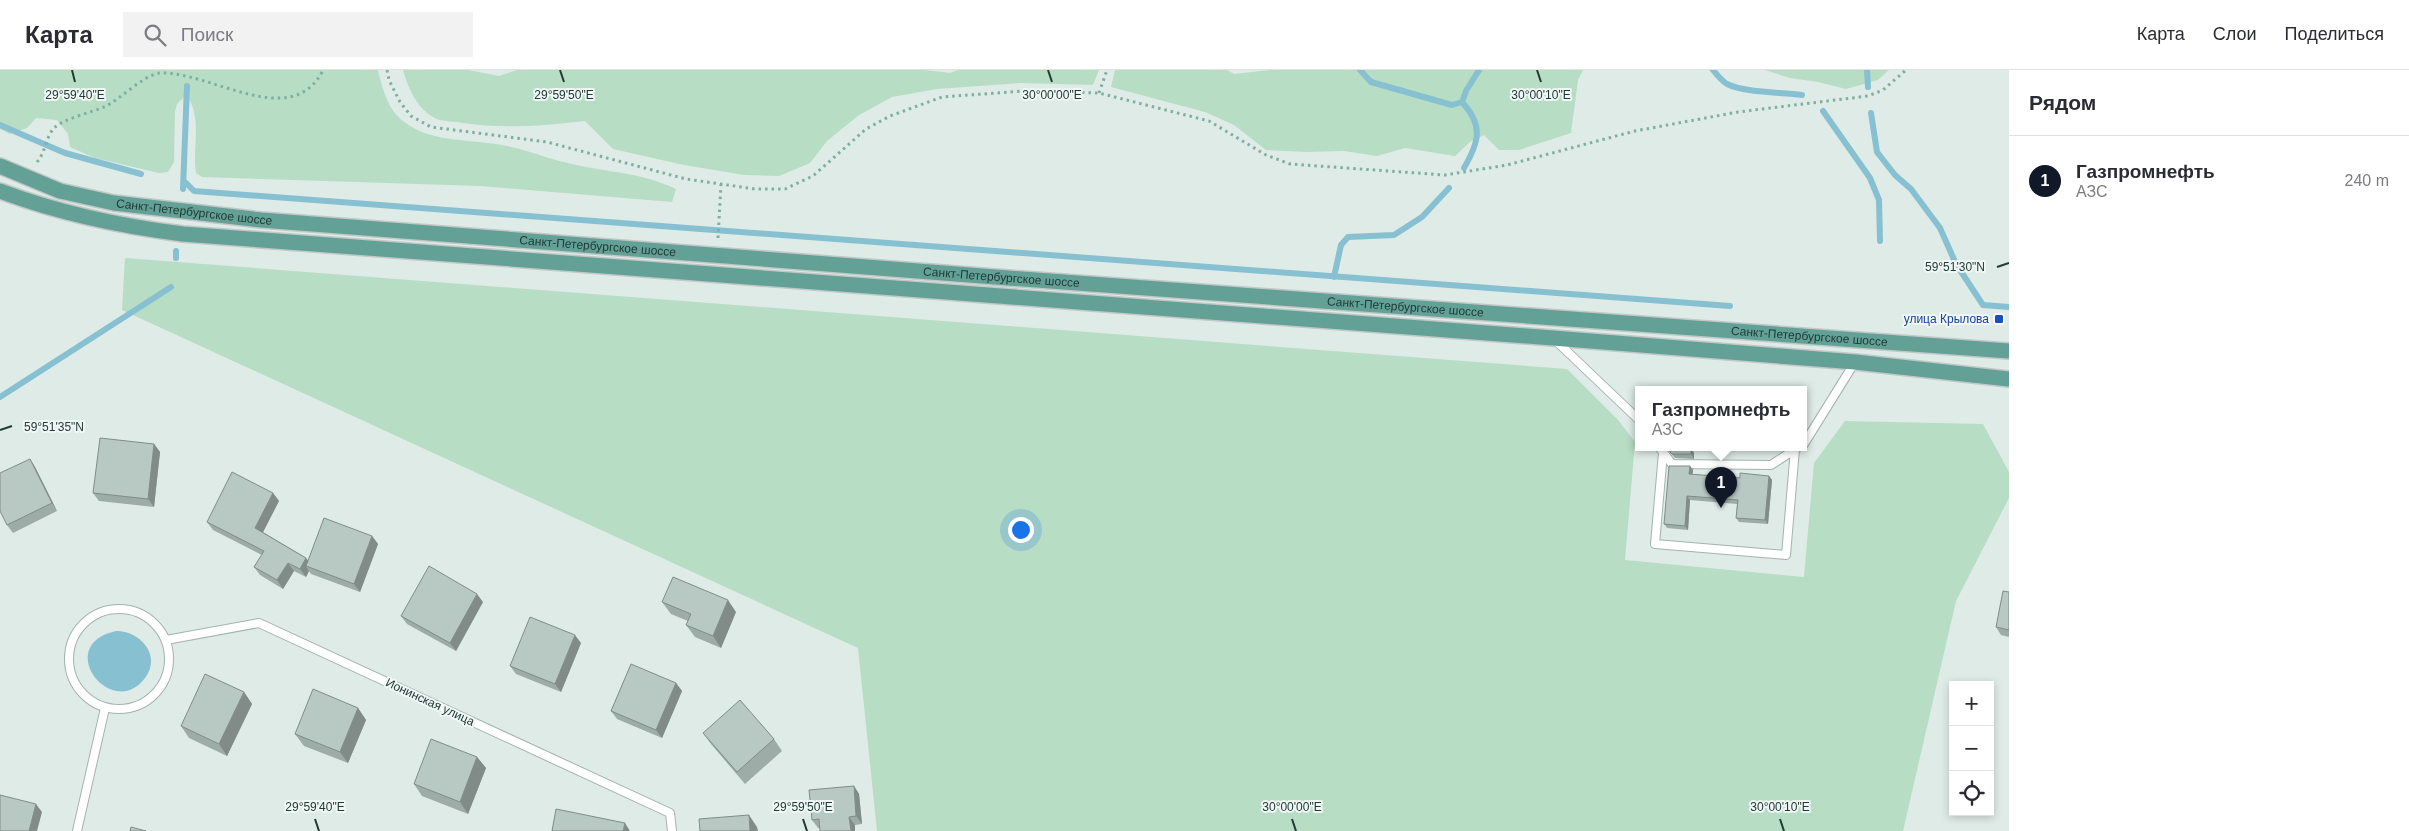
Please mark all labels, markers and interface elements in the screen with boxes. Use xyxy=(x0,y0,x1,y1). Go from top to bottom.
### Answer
search box xyxy=(123,12,473,57)
text: Карта xyxy=(25,21,93,48)
icon: search xyxy=(141,21,169,49)
text: Поиск xyxy=(181,24,233,45)
text: Карта xyxy=(2137,24,2185,44)
text: Слои xyxy=(2213,24,2257,44)
text: Поделиться xyxy=(2285,24,2384,44)
text: 29°59'40"E xyxy=(45,88,105,102)
text: 29°59'50"E xyxy=(534,88,594,102)
text: 30°00'00"E xyxy=(1022,88,1082,102)
text: 30°00'10"E xyxy=(1511,88,1571,102)
text: Рядом xyxy=(2029,91,2096,114)
text: Газпромнефть xyxy=(2076,161,2215,182)
text: 1 xyxy=(2041,172,2049,189)
text: 240 m xyxy=(2345,172,2389,189)
text: АЗС xyxy=(2076,183,2108,200)
street label: Санкт-Петербургское шоссе xyxy=(115,196,273,228)
street label: Санкт-Петербургское шоссе xyxy=(519,233,677,259)
text: 59°51'30"N xyxy=(1925,260,1985,274)
street label: Санкт-Петербургское шоссе xyxy=(923,264,1081,290)
street label: Санкт-Петербургское шоссе xyxy=(1327,294,1485,320)
place label: улица Крылова xyxy=(1904,312,1989,326)
marker: улица Крылова xyxy=(1993,313,2005,325)
street label: Санкт-Петербургское шоссе xyxy=(1730,324,1888,349)
popup xyxy=(1635,386,1807,451)
text: Газпромнефть xyxy=(1652,399,1790,420)
text: 59°51'35"N xyxy=(24,420,84,434)
text: АЗС xyxy=(1652,421,1683,438)
pin: 1 xyxy=(1705,467,1737,508)
your location xyxy=(1008,517,1034,543)
street label: Ионинская улица xyxy=(383,675,477,729)
map controls xyxy=(1949,681,1994,816)
button: + xyxy=(1949,681,1994,726)
button: − xyxy=(1949,726,1994,771)
button: locate xyxy=(1949,771,1994,816)
text: 29°59'40"E xyxy=(285,800,345,814)
text: 29°59'50"E xyxy=(773,800,833,814)
text: 30°00'00"E xyxy=(1262,800,1322,814)
text: 30°00'10"E xyxy=(1750,800,1810,814)

